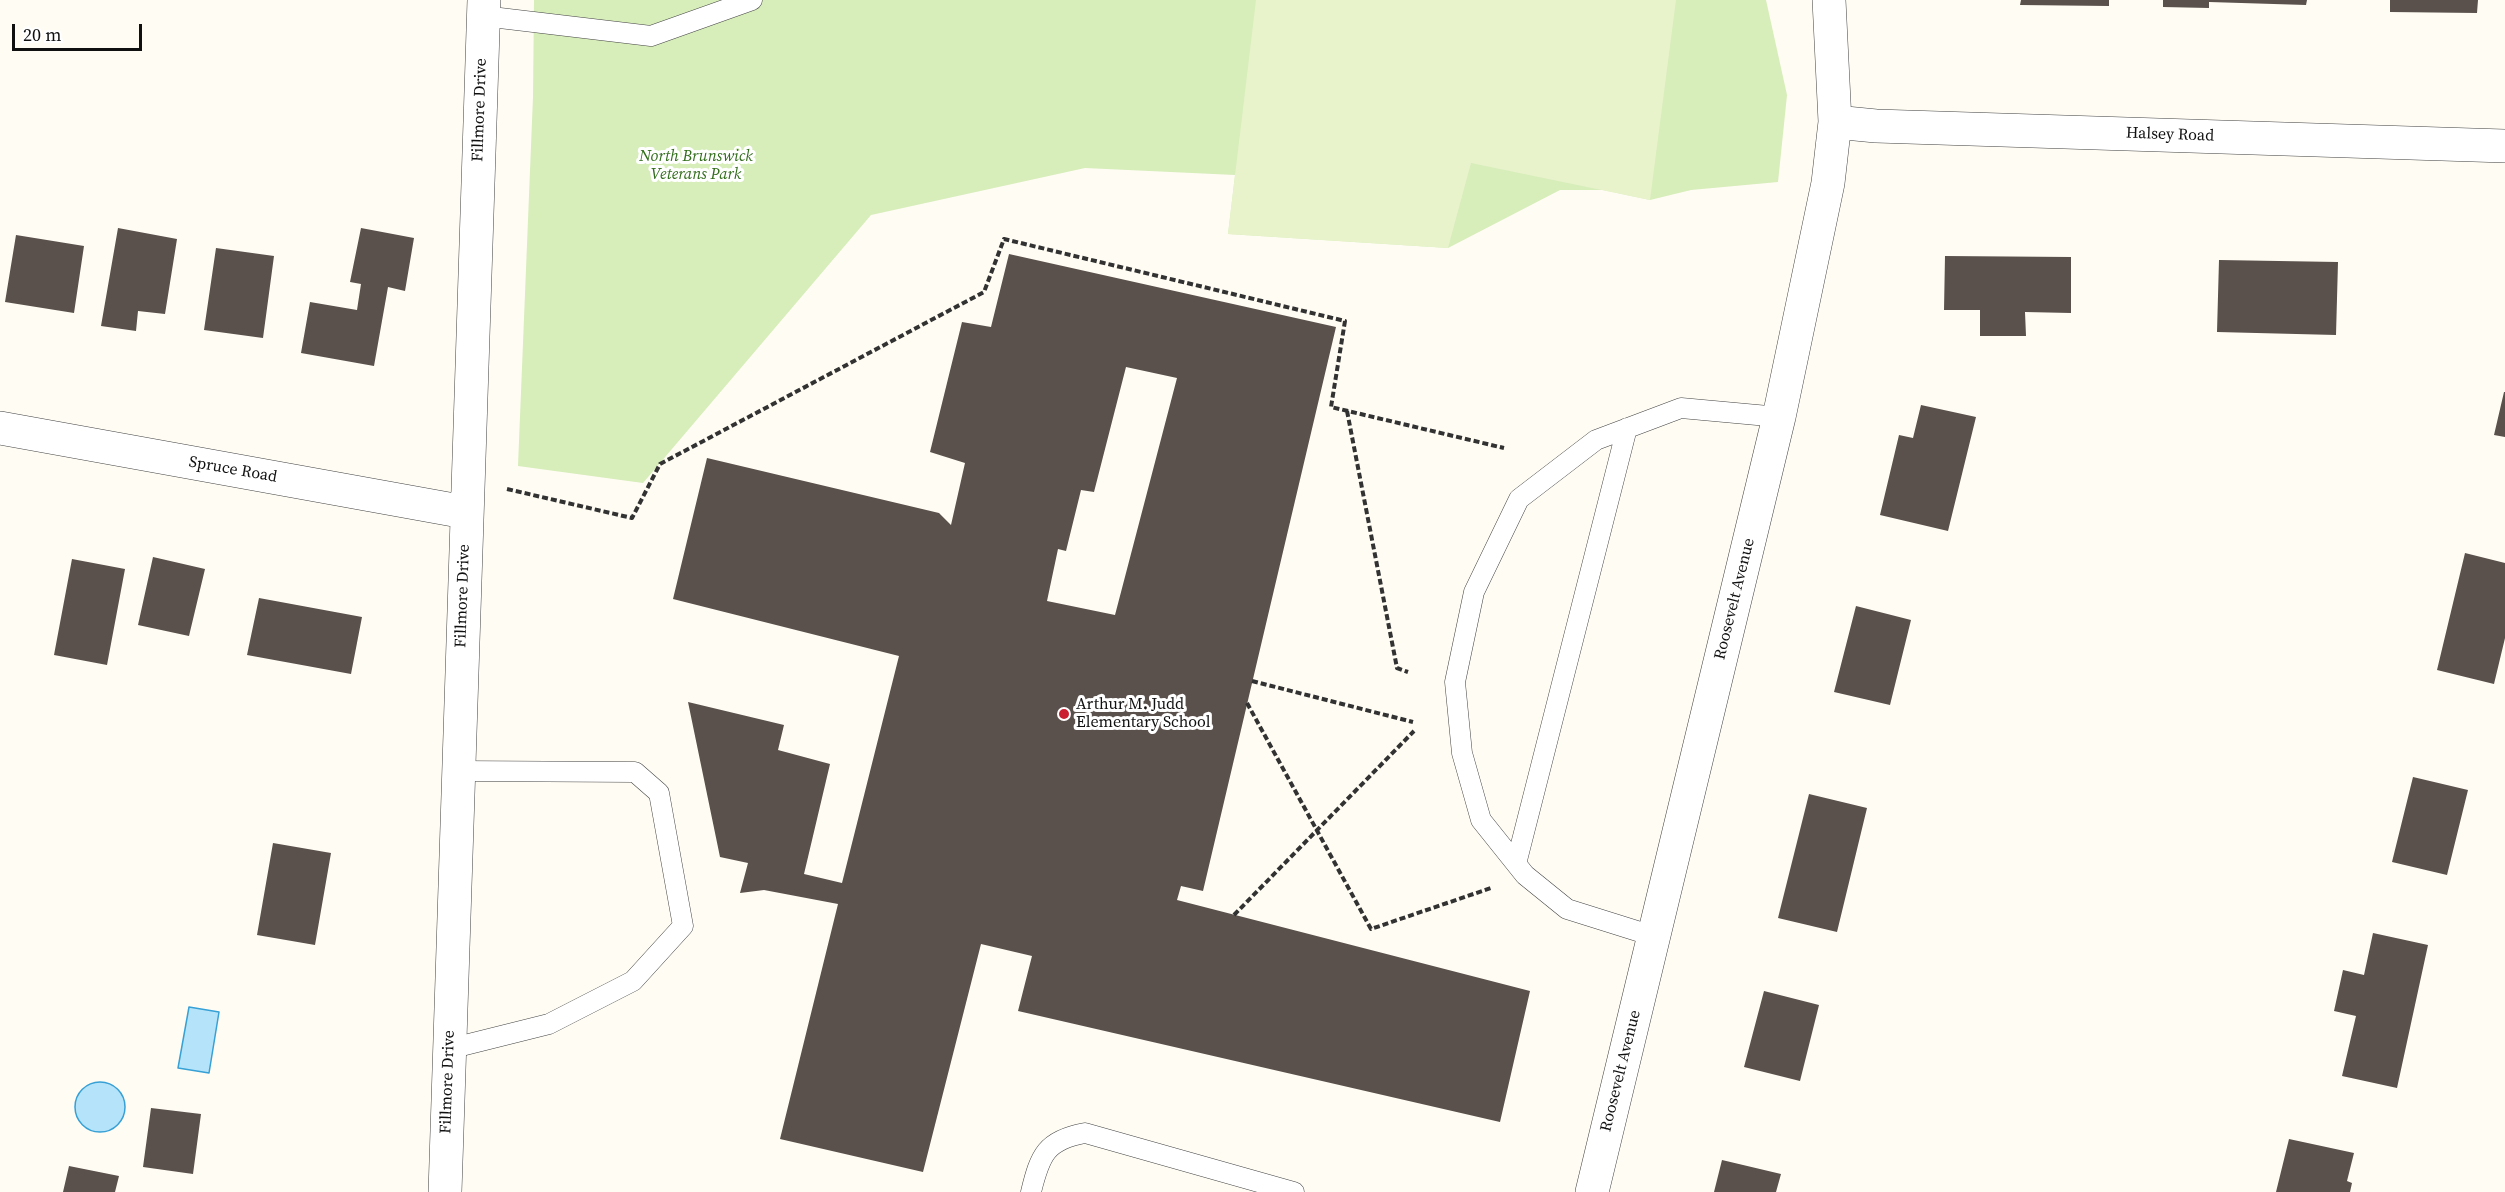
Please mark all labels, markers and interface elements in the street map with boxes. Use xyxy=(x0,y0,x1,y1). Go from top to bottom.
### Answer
scale bar xyxy=(15,12,146,50)
text: 20 m xyxy=(23,22,61,47)
street label: Fillmore Drive xyxy=(469,58,491,162)
street label: Halsey Road xyxy=(2126,124,2214,146)
park label: North Brunswick Veterans Park xyxy=(639,147,753,185)
street label: Spruce Road xyxy=(187,453,279,487)
street label: Roosevelt Avenue xyxy=(1711,536,1759,662)
street label: Fillmore Drive xyxy=(452,544,474,648)
place label: Arthur M. Judd Elementary School xyxy=(1076,695,1210,733)
marker: Arthur M. Judd Elementary School xyxy=(1057,707,1071,721)
street label: Roosevelt Avenue xyxy=(1597,1008,1645,1134)
street label: Fillmore Drive xyxy=(437,1030,459,1134)

